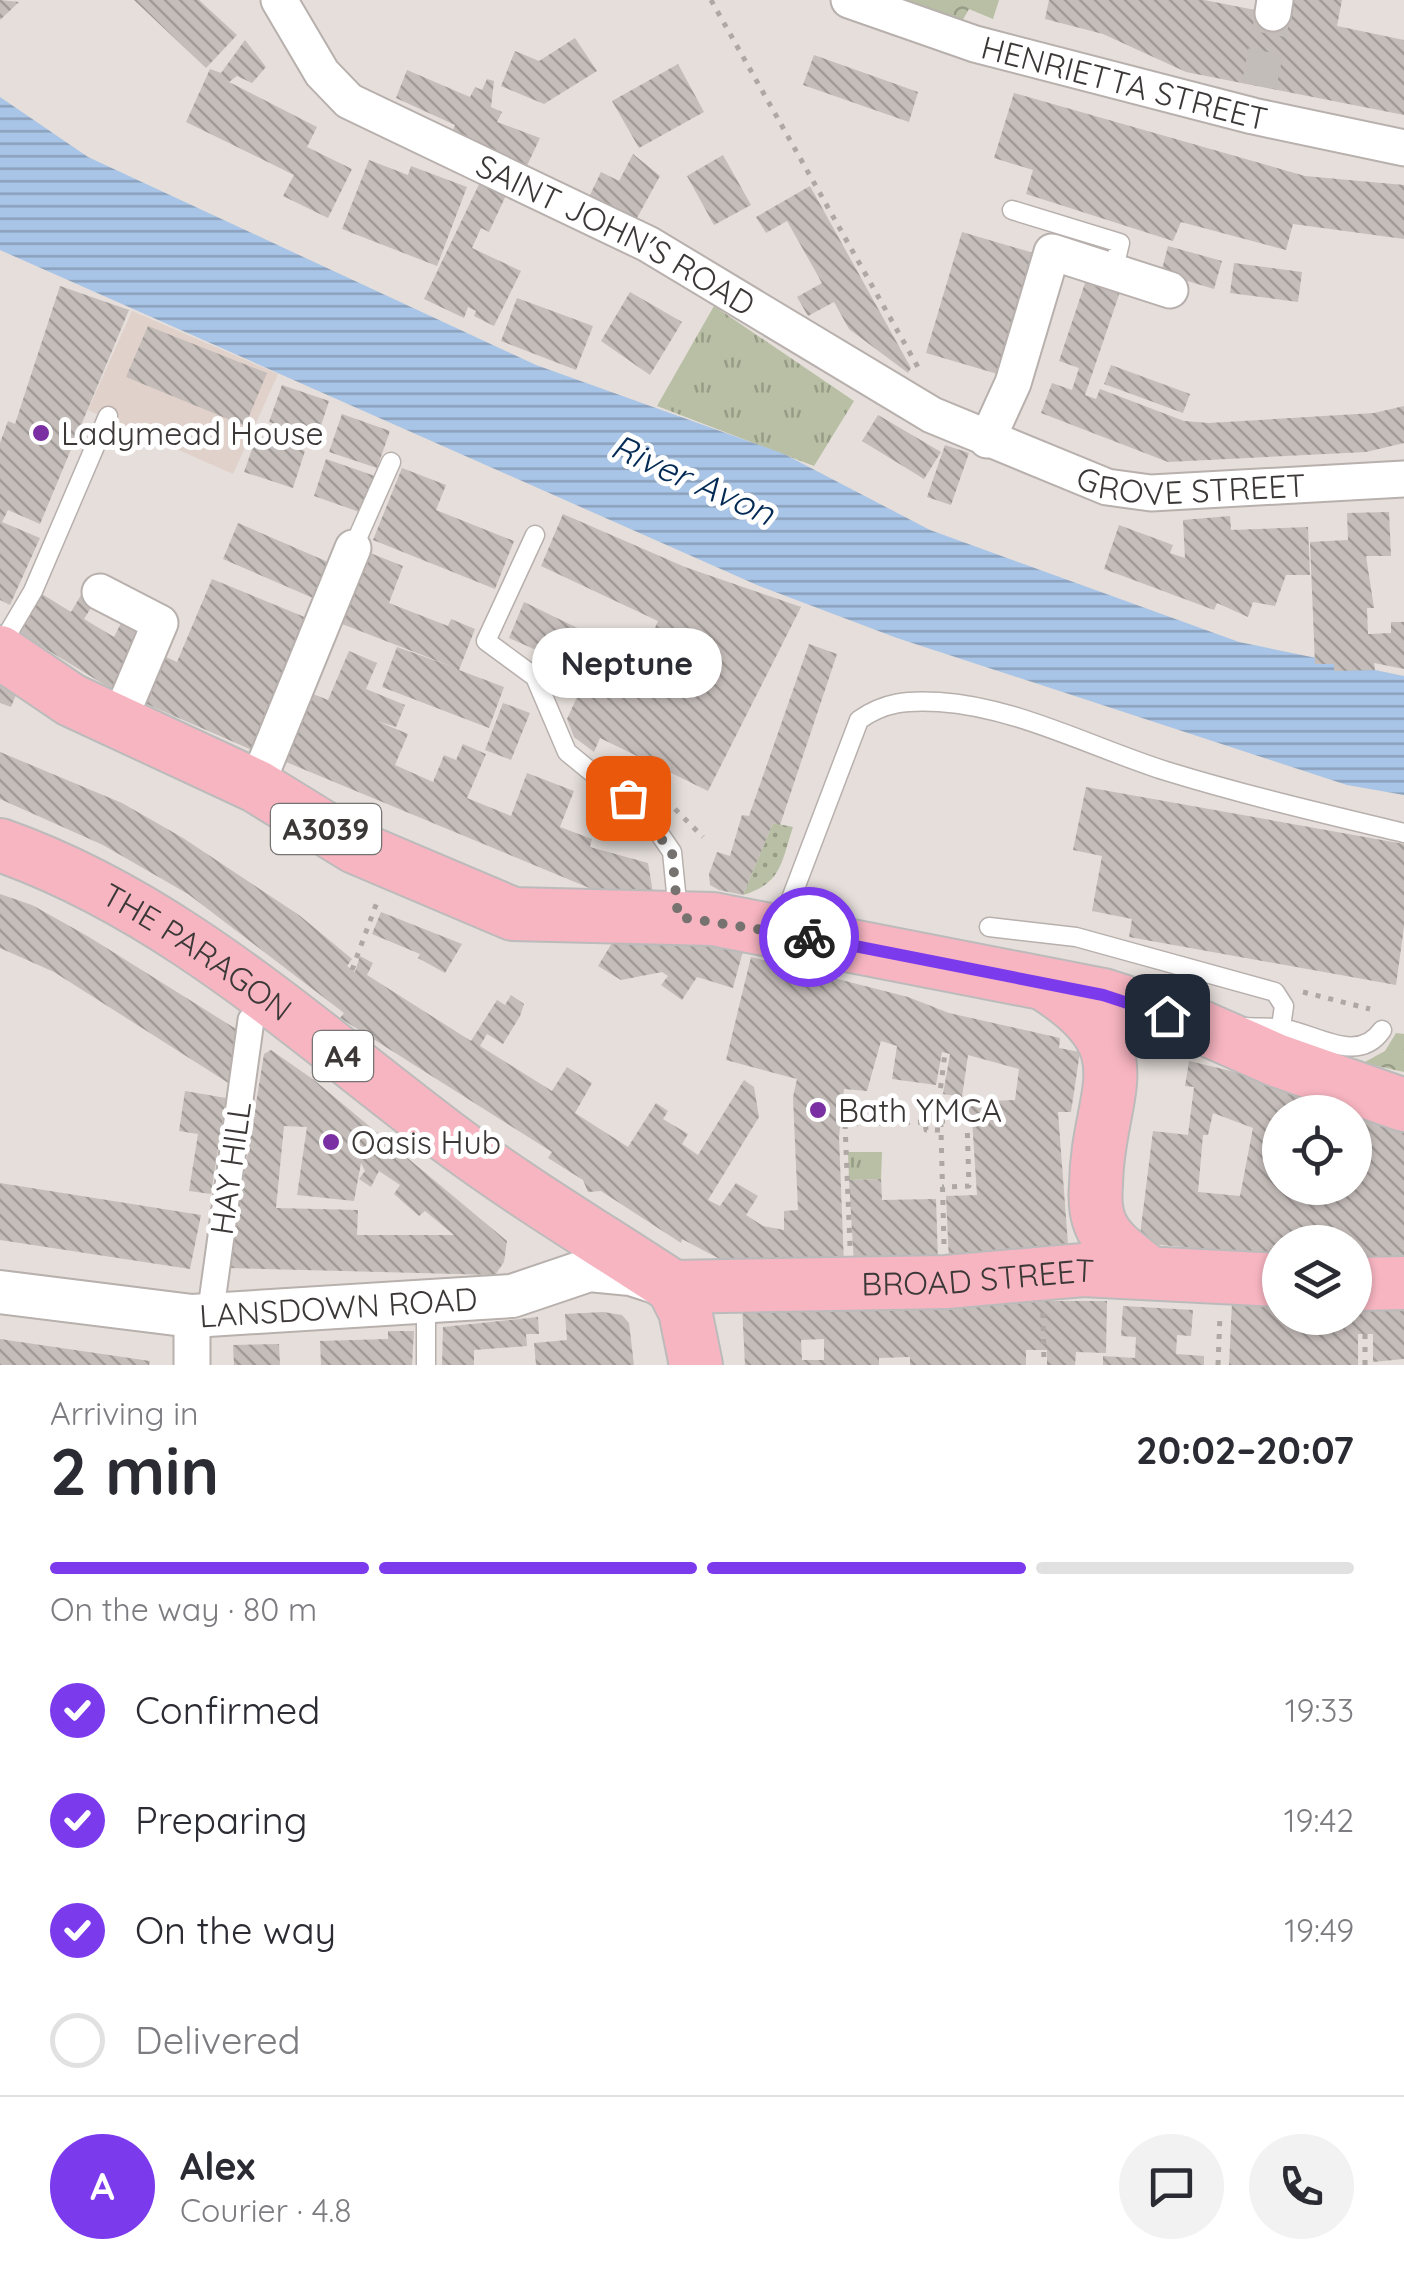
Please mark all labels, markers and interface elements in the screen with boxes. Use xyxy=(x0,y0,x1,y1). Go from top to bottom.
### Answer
street label: HENRIETTA STREET xyxy=(977,27,1271,139)
street label: SAINT JOHN'S ROAD xyxy=(470,145,763,324)
place label: Ladymead House xyxy=(61,413,324,453)
marker: Ladymead House xyxy=(30,422,52,444)
water label: River Avon xyxy=(605,424,782,535)
street label: GROVE STREET xyxy=(1071,457,1307,513)
callout: Neptune xyxy=(533,628,723,698)
text: Neptune xyxy=(561,643,693,683)
pin xyxy=(586,756,671,841)
icon: bag xyxy=(601,771,656,826)
road number: A3039 xyxy=(271,804,381,854)
street label: THE PARAGON xyxy=(96,874,300,1029)
courier xyxy=(759,887,859,987)
icon: bike xyxy=(782,910,837,965)
pin xyxy=(1125,974,1210,1059)
icon: home xyxy=(1140,989,1195,1044)
road number: A4 xyxy=(313,1031,373,1081)
place label: Bath YMCA xyxy=(838,1090,1002,1130)
map controls xyxy=(1262,1095,1372,1335)
button: locate xyxy=(1262,1095,1372,1205)
street label: HAY HILL xyxy=(201,1099,259,1237)
marker: Bath YMCA xyxy=(807,1099,829,1121)
place label: Oasis Hub xyxy=(351,1122,501,1162)
marker: Oasis Hub xyxy=(320,1131,342,1153)
button: layers xyxy=(1262,1225,1372,1335)
street label: BROAD STREET xyxy=(861,1250,1095,1304)
street label: LANSDOWN ROAD xyxy=(198,1278,478,1336)
text: Arriving in xyxy=(50,1393,199,1433)
text: 20:02–20:07 xyxy=(1136,1426,1354,1474)
text: 2 min xyxy=(50,1430,219,1511)
text: On the way · 80 m xyxy=(50,1589,317,1629)
icon: check xyxy=(50,1683,105,1738)
text: Confirmed xyxy=(135,1686,320,1734)
text: 19:33 xyxy=(1285,1690,1354,1730)
icon: check xyxy=(50,1793,105,1848)
text: Preparing xyxy=(135,1796,307,1844)
text: 19:42 xyxy=(1284,1800,1354,1840)
icon: check xyxy=(50,1903,105,1958)
text: On the way xyxy=(135,1906,336,1954)
text: 19:49 xyxy=(1284,1910,1354,1950)
text: Delivered xyxy=(135,2016,301,2064)
button: chat xyxy=(1119,2134,1224,2239)
button: phone xyxy=(1249,2134,1354,2239)
text: Alex xyxy=(180,2142,255,2190)
text: A xyxy=(90,2162,115,2210)
text: Courier · 4.8 xyxy=(180,2190,352,2230)

